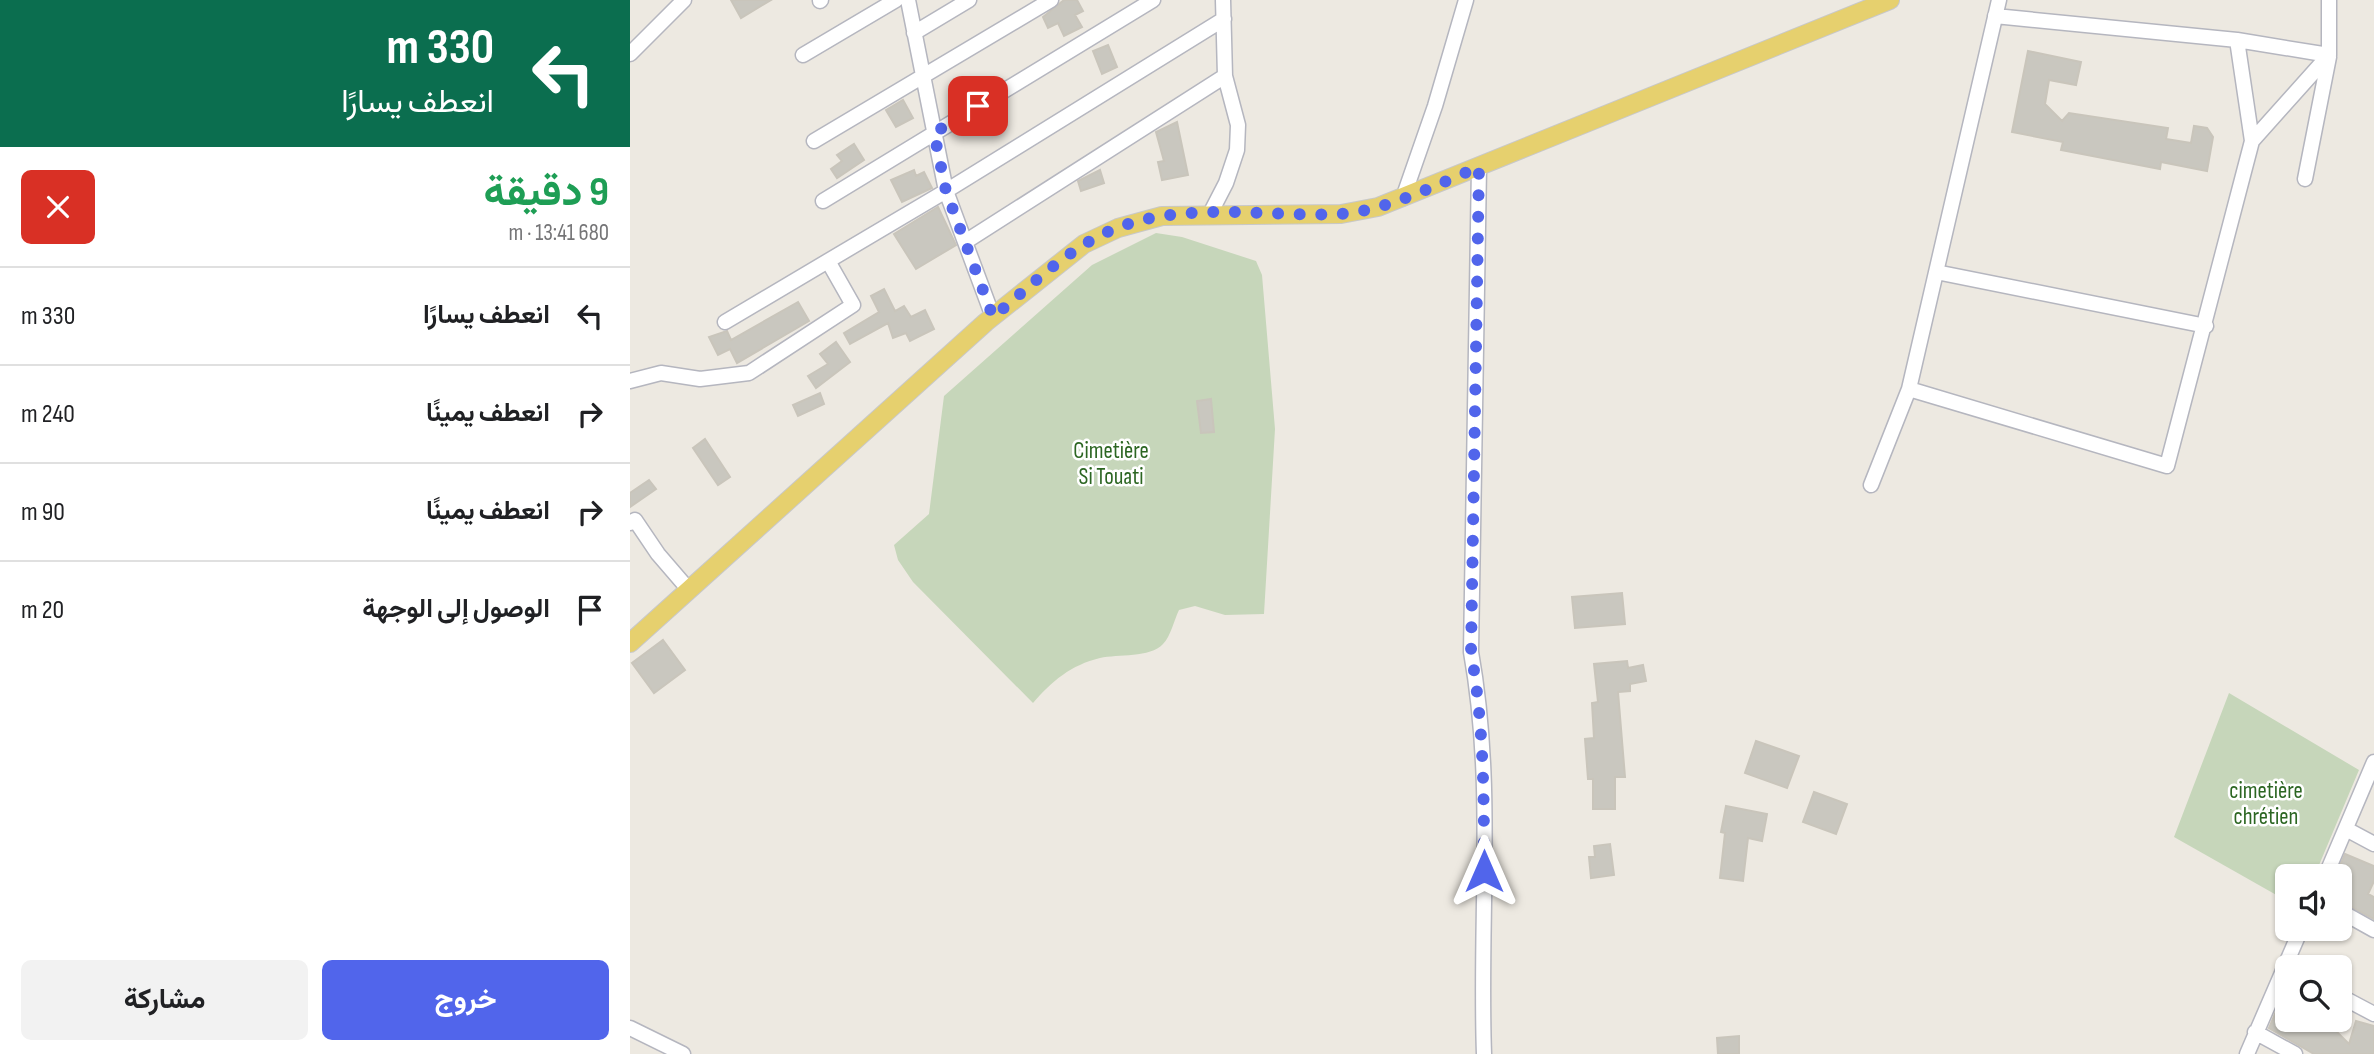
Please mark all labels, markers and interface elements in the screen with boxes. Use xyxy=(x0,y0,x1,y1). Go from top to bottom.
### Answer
text: 330 m xyxy=(387,19,494,78)
icon: left xyxy=(518,28,609,119)
pin xyxy=(948,76,1008,136)
text: انعطف يسارًا xyxy=(341,83,494,122)
icon: arrive xyxy=(959,87,997,125)
text: 9 دقيقة xyxy=(483,167,609,218)
button: close xyxy=(21,170,95,244)
text: 680 m · 13:41 xyxy=(508,219,609,247)
icon: left xyxy=(571,297,609,335)
text: انعطف يسارًا xyxy=(423,300,550,331)
text: 330 m xyxy=(21,301,75,332)
icon: right xyxy=(571,395,609,433)
text: انعطف يمينًا xyxy=(426,398,550,429)
text: 240 m xyxy=(21,399,75,430)
park label: Cimetière Si Touati xyxy=(1073,437,1149,491)
icon: right xyxy=(571,493,609,531)
text: انعطف يمينًا xyxy=(426,496,550,527)
text: 90 m xyxy=(21,497,65,528)
icon: arrive xyxy=(571,591,609,629)
text: الوصول إلى الوجهة xyxy=(362,594,550,625)
text: 20 m xyxy=(21,595,64,626)
park label: cimetière chrétien xyxy=(2229,777,2303,831)
position arrow xyxy=(1447,834,1521,908)
map controls xyxy=(2275,864,2352,1032)
button: sound xyxy=(2275,864,2352,941)
button: search xyxy=(2275,955,2352,1032)
button: مشاركة xyxy=(21,960,308,1040)
button: خروج xyxy=(322,960,609,1040)

